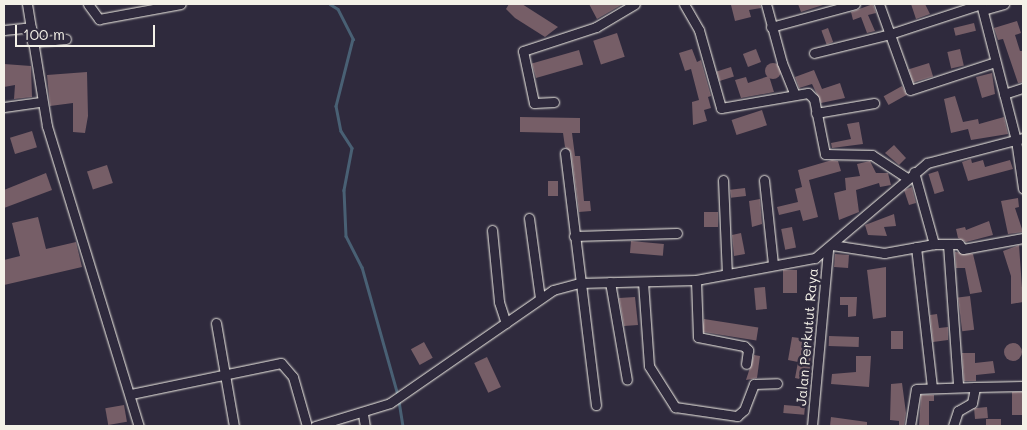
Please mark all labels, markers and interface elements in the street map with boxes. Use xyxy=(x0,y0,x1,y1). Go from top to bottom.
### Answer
scale bar xyxy=(18,15,158,47)
text: 100 m xyxy=(23,24,65,44)
street label: Jalan Perkutut Raya xyxy=(793,267,821,407)

